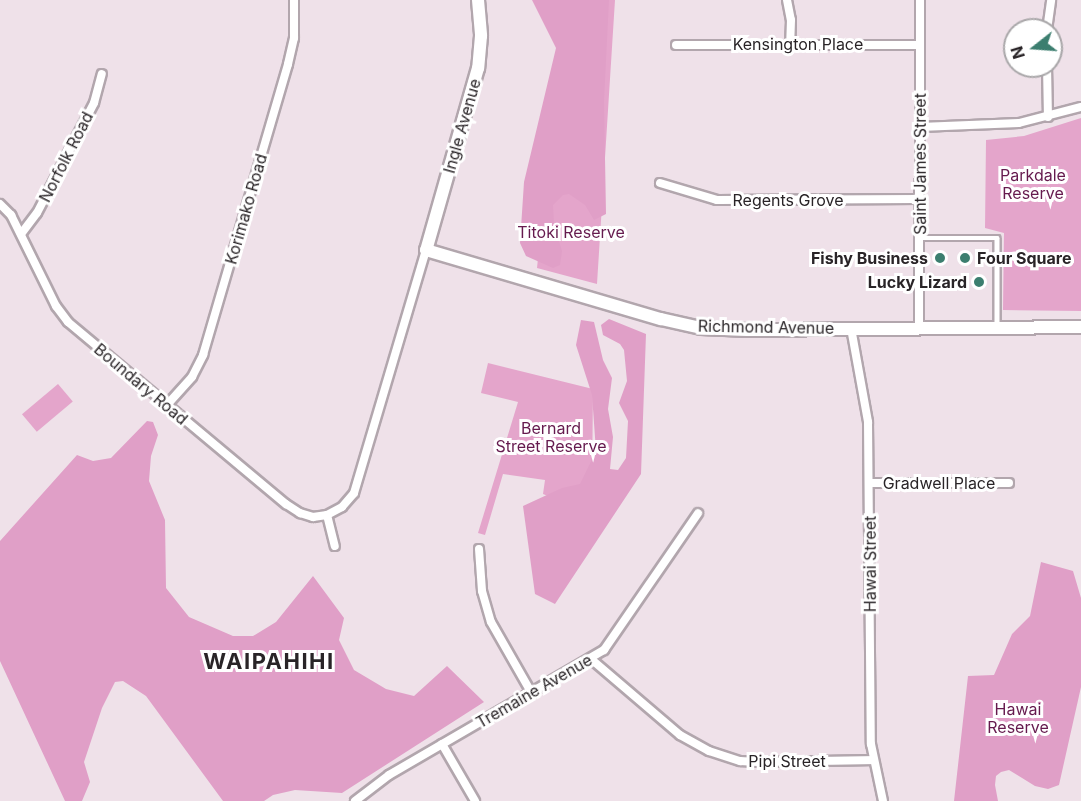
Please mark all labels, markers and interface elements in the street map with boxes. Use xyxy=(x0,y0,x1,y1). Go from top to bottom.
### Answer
north arrow xyxy=(1003,18,1063,78)
street label: Kensington Place xyxy=(733,34,863,54)
text: N xyxy=(1006,44,1029,61)
street label: Ingle Avenue xyxy=(439,77,485,175)
street label: Saint James Street xyxy=(910,93,930,235)
street label: Norfolk Road xyxy=(35,109,97,205)
street label: Korimako Road xyxy=(221,152,271,266)
park label: Parkdale Reserve xyxy=(1000,165,1066,203)
street label: Regents Grove xyxy=(733,190,843,210)
park label: Titoki Reserve xyxy=(517,222,625,242)
place label: Fishy Business xyxy=(811,248,928,268)
place label: Four Square xyxy=(977,248,1071,268)
marker: Fishy Business xyxy=(933,251,947,265)
marker: Four Square xyxy=(958,251,972,265)
place label: Lucky Lizard xyxy=(868,272,967,292)
marker: Lucky Lizard xyxy=(972,275,986,289)
street label: Richmond Avenue xyxy=(698,316,834,338)
street label: Boundary Road xyxy=(90,339,192,429)
park label: Bernard Street Reserve xyxy=(495,418,607,456)
street label: Gradwell Place xyxy=(883,473,995,493)
street label: Hawai Street xyxy=(860,516,880,612)
district label: WAIPAHIHI xyxy=(203,649,335,675)
street label: Tremaine Avenue xyxy=(473,650,595,732)
park label: Hawai Reserve xyxy=(987,699,1049,737)
street label: Pipi Street xyxy=(748,751,826,771)

